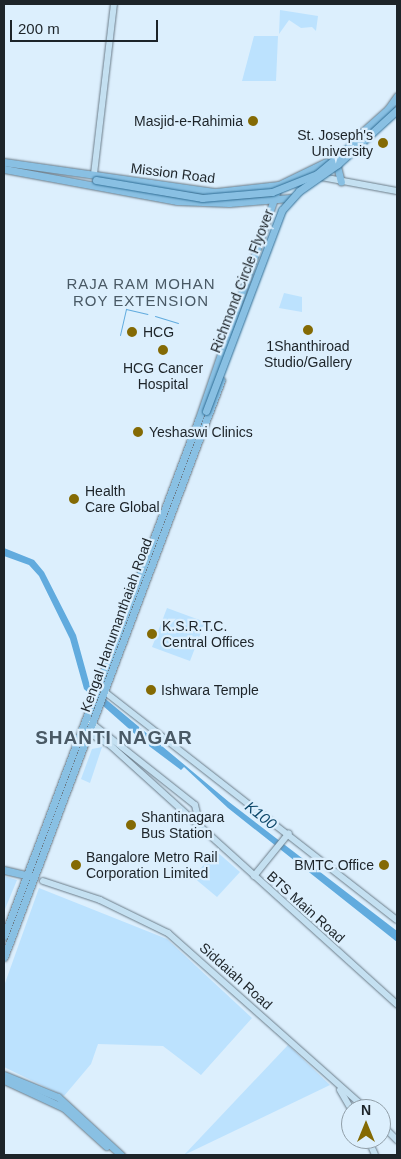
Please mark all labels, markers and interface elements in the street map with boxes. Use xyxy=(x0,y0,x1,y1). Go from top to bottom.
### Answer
scale bar xyxy=(12,10,160,42)
text: 200 m xyxy=(18,20,60,37)
place label: Masjid-e-Rahimia xyxy=(134,113,243,129)
marker: Masjid-e-Rahimia xyxy=(247,115,259,127)
place label: St. Joseph's University xyxy=(297,127,373,160)
marker: St. Joseph's University xyxy=(377,137,389,149)
street label: Mission Road xyxy=(130,159,216,187)
street label: Richmond Circle Flyover xyxy=(207,207,277,355)
district label: RAJA RAM MOHAN ROY EXTENSION xyxy=(64,274,218,309)
place label: HCG xyxy=(143,324,174,340)
marker: 1Shanthiroad Studio/Gallery xyxy=(302,324,314,336)
marker: HCG xyxy=(125,325,139,339)
place label: 1Shanthiroad Studio/Gallery xyxy=(264,338,352,371)
marker: HCG Cancer Hospital xyxy=(156,343,170,357)
place label: HCG Cancer Hospital xyxy=(123,360,203,392)
place label: Yeshaswi Clinics xyxy=(149,424,253,440)
marker: Yeshaswi Clinics xyxy=(131,425,145,439)
place label: Health Care Global xyxy=(85,483,160,516)
marker: Health Care Global xyxy=(67,492,81,506)
street label: Kengal Hanumanthaiah Road xyxy=(77,536,155,714)
place label: K.S.R.T.C. Central Offices xyxy=(162,618,254,650)
marker: K.S.R.T.C. Central Offices xyxy=(146,628,158,640)
place label: Ishwara Temple xyxy=(161,682,259,698)
marker: Ishwara Temple xyxy=(145,684,157,696)
district label: SHANTI NAGAR xyxy=(34,727,194,749)
water label: K100 xyxy=(242,797,280,833)
place label: Shantinagara Bus Station xyxy=(141,809,224,842)
marker: Shantinagara Bus Station xyxy=(125,819,137,831)
place label: Bangalore Metro Rail Corporation Limited xyxy=(86,849,218,882)
place label: BMTC Office xyxy=(294,857,374,873)
marker: Bangalore Metro Rail Corporation Limited xyxy=(70,859,82,871)
marker: BMTC Office xyxy=(378,859,390,871)
street label: BTS Main Road xyxy=(264,868,348,946)
street label: Siddaiah Road xyxy=(196,939,276,1013)
north arrow xyxy=(341,1099,391,1149)
text: N xyxy=(361,1102,371,1118)

